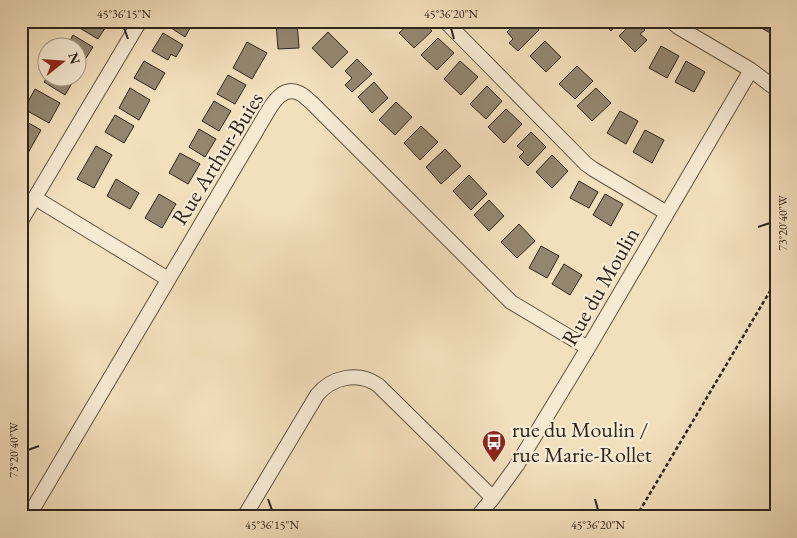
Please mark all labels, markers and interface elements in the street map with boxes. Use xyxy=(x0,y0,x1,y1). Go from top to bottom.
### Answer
text: 45°36'15"N xyxy=(97,6,151,22)
text: 45°36'20"N xyxy=(424,6,478,22)
north arrow xyxy=(38,38,88,88)
text: N xyxy=(64,50,85,67)
street label: Rue Arthur-Buies xyxy=(165,86,270,230)
text: 73°20'40"W xyxy=(775,194,791,251)
street label: Rue du Moulin xyxy=(555,222,646,350)
place label: rue du Moulin / rue Marie-Rollet xyxy=(512,415,652,469)
text: 73°20'40"W xyxy=(6,421,22,478)
bus stop icon: rue du Moulin / rue Marie-Rollet xyxy=(481,429,507,463)
text: 45°36'15"N xyxy=(245,517,299,533)
text: 45°36'20"N xyxy=(571,517,625,533)

